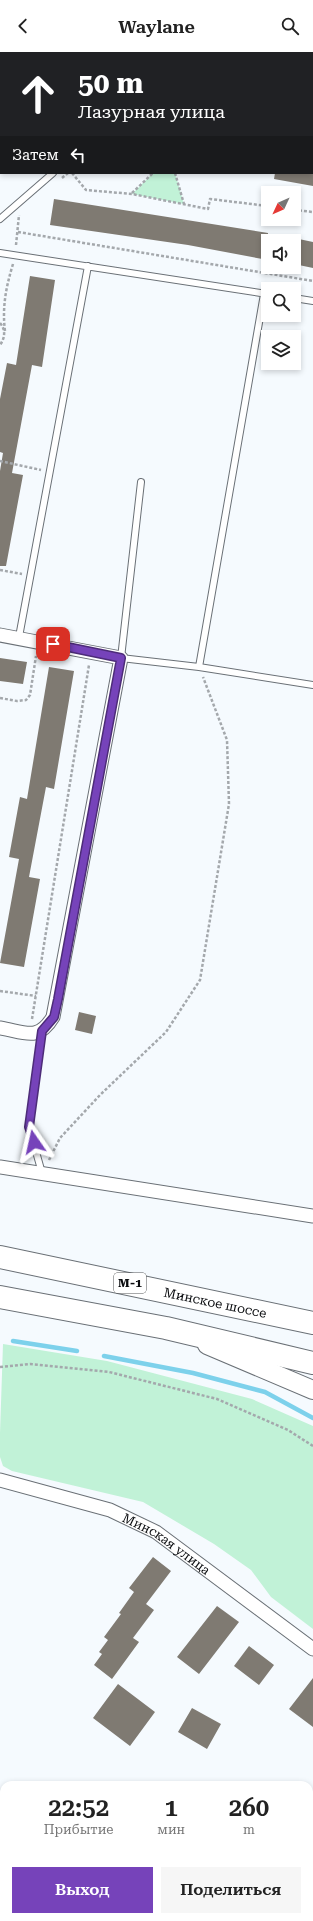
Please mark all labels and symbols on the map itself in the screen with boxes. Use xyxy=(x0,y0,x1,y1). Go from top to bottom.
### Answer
north arrow xyxy=(261,186,301,226)
pin xyxy=(36,627,70,661)
position arrow xyxy=(13,1121,55,1163)
road number: М-1 xyxy=(114,1273,146,1293)
street label: Минское шоссе xyxy=(162,1285,268,1321)
street label: Минская улица xyxy=(120,1510,213,1578)

